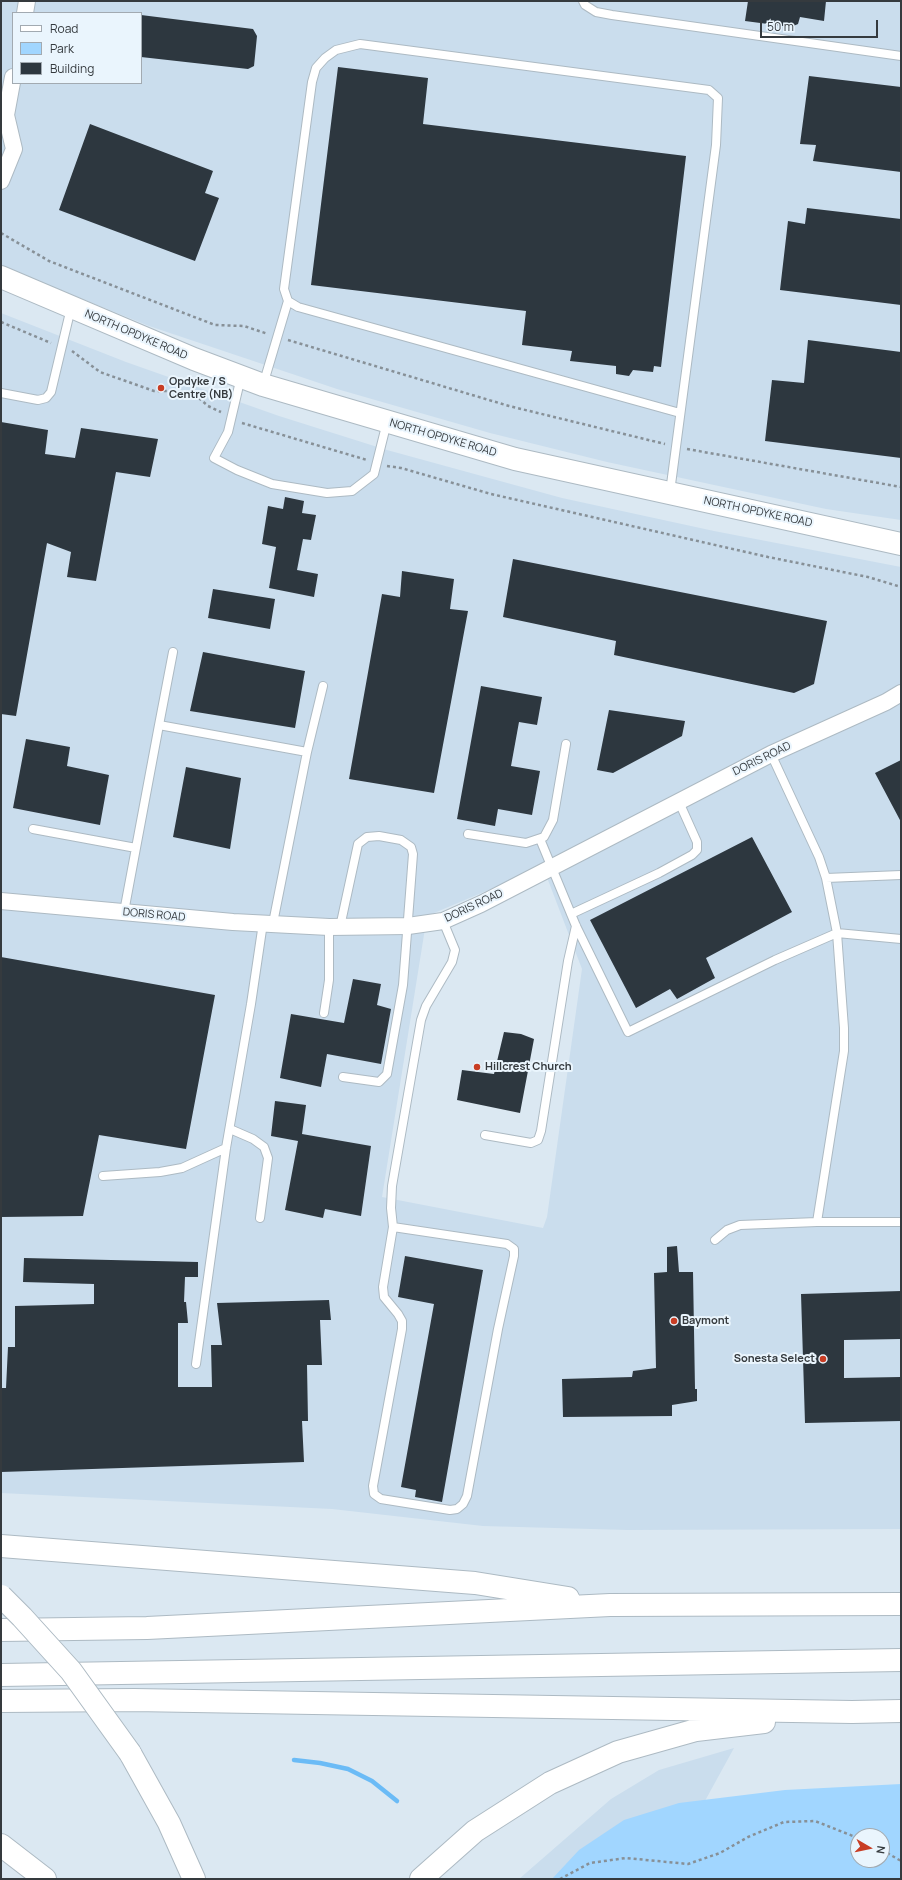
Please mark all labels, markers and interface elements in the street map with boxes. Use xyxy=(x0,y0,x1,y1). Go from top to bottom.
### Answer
legend xyxy=(12,12,142,84)
scale bar xyxy=(762,12,880,38)
text: 50 m xyxy=(767,18,794,35)
text: Road xyxy=(50,20,78,37)
text: Park xyxy=(50,40,74,57)
text: Building xyxy=(50,60,94,77)
street label: NORTH OPDYKE ROAD xyxy=(83,307,189,363)
place label: Opdyke / S Centre (NB) xyxy=(169,375,233,401)
marker: Opdyke / S Centre (NB) xyxy=(156,383,166,393)
street label: NORTH OPDYKE ROAD xyxy=(388,416,498,460)
street label: NORTH OPDYKE ROAD xyxy=(703,494,813,530)
street label: DORIS ROAD xyxy=(731,739,793,779)
street label: DORIS ROAD xyxy=(443,887,505,925)
street label: DORIS ROAD xyxy=(122,906,186,924)
place label: Hillcrest Church xyxy=(485,1060,572,1074)
marker: Hillcrest Church xyxy=(472,1062,482,1072)
place label: Baymont xyxy=(682,1314,729,1328)
marker: Baymont xyxy=(669,1316,679,1326)
place label: Sonesta Select xyxy=(734,1352,815,1366)
marker: Sonesta Select xyxy=(818,1354,828,1364)
north arrow xyxy=(850,1828,890,1868)
text: N xyxy=(873,1845,889,1855)

